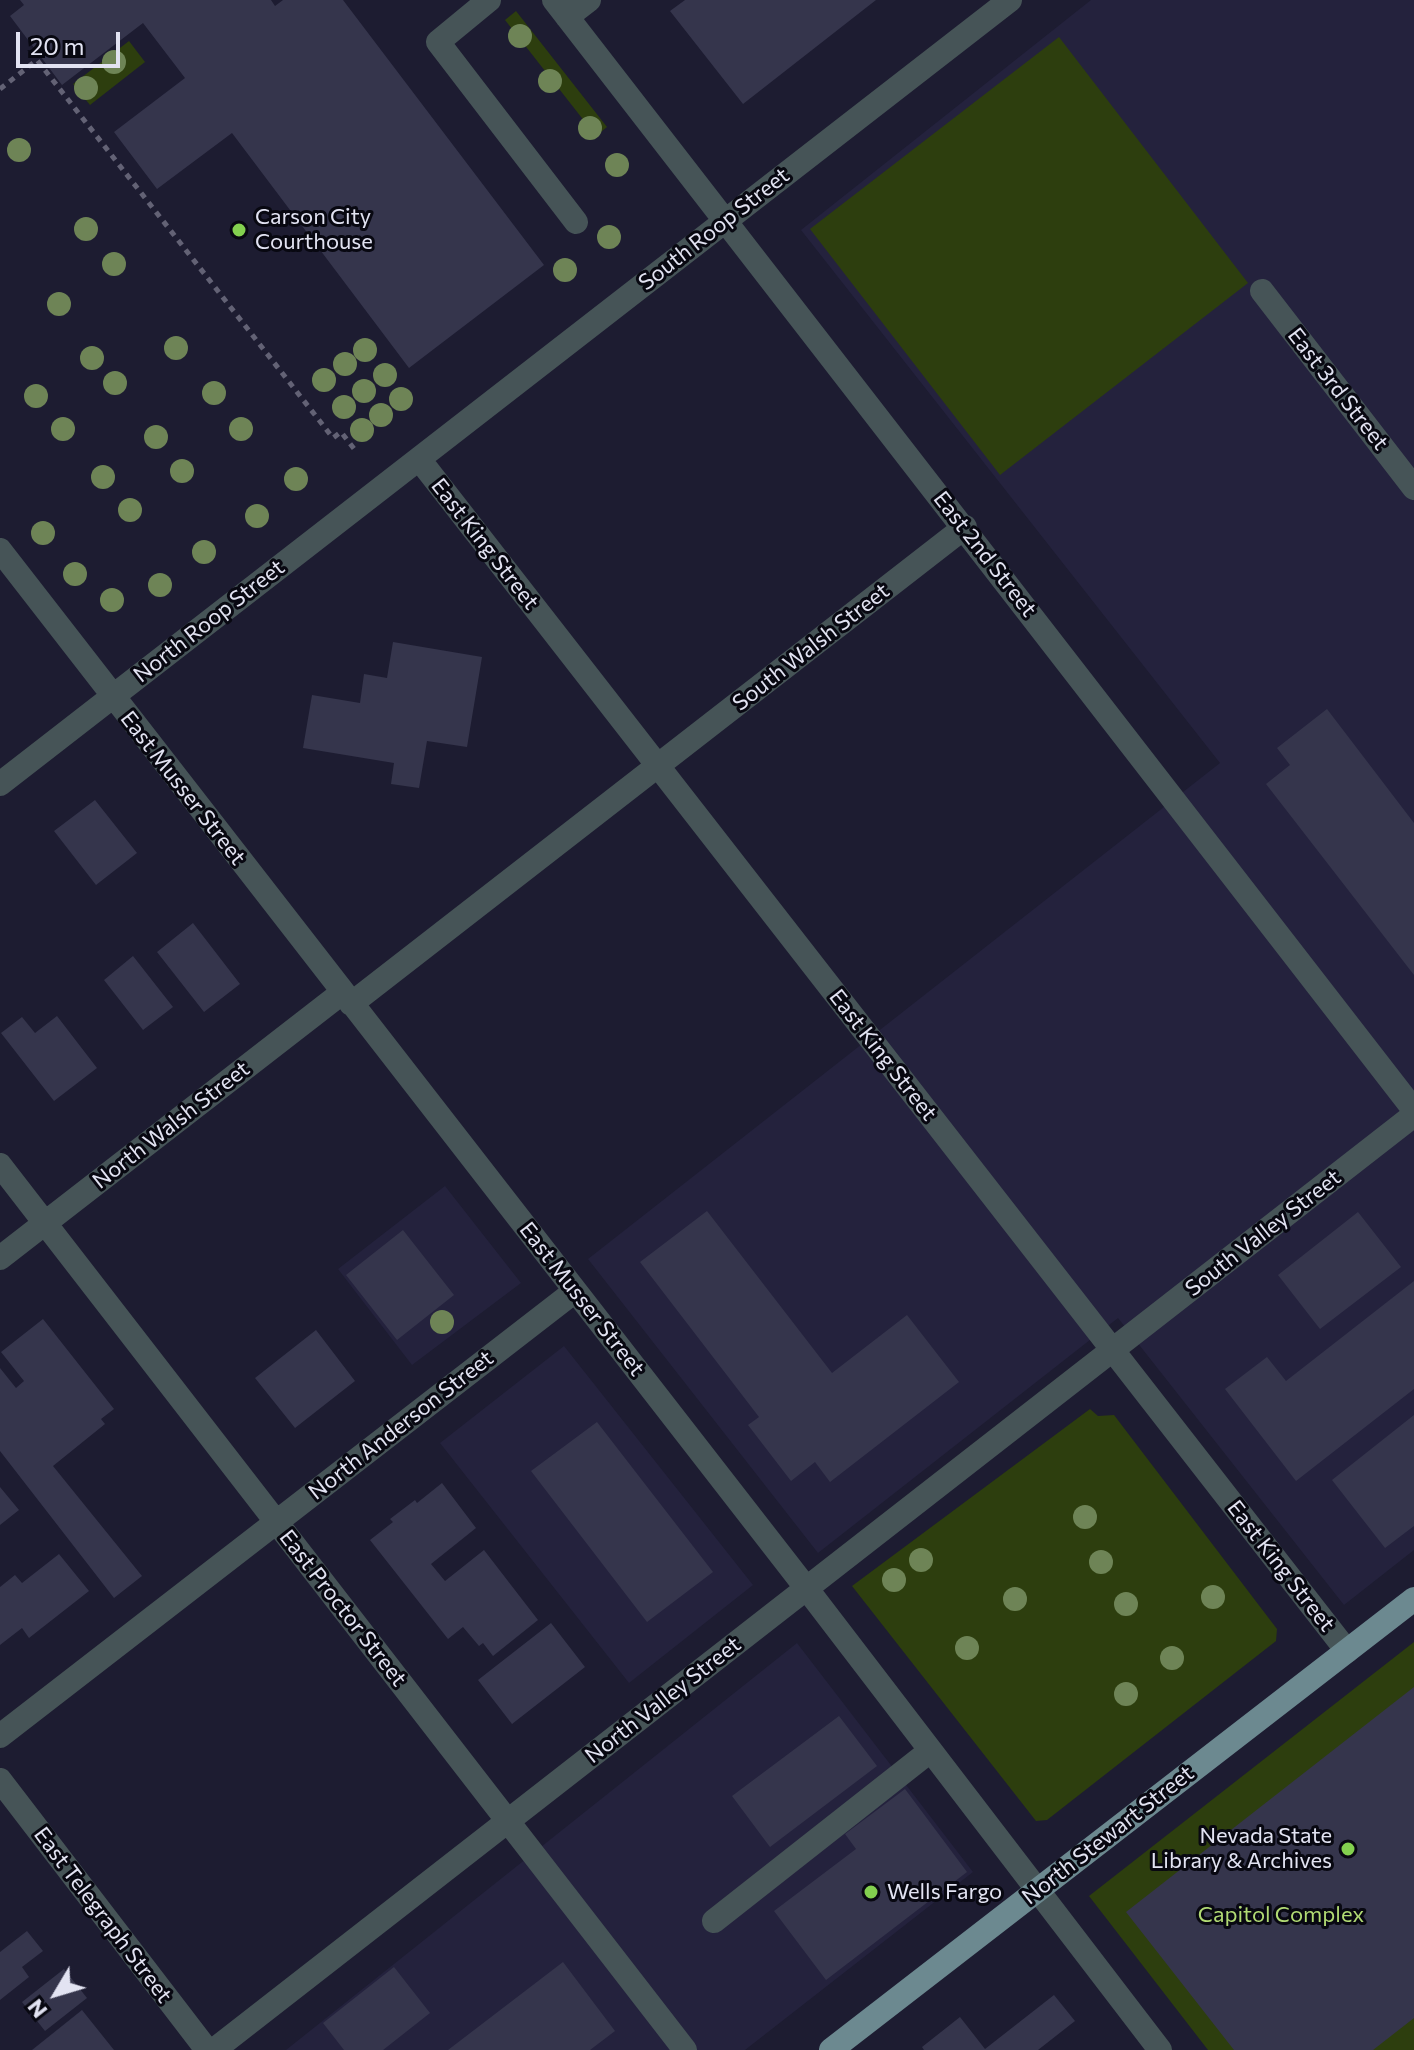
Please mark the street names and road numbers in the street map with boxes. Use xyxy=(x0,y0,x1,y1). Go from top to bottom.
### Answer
street label: South Roop Street xyxy=(633,162,795,296)
street label: East 3rd Street xyxy=(1282,323,1394,455)
street label: East King Street xyxy=(426,473,544,615)
street label: East 2nd Street xyxy=(928,486,1042,622)
street label: North Roop Street xyxy=(128,554,290,688)
street label: South Walsh Street xyxy=(727,578,895,716)
street label: East Musser Street xyxy=(115,706,251,870)
street label: East King Street xyxy=(824,984,942,1126)
street label: North Walsh Street xyxy=(87,1056,255,1194)
street label: South Valley Street xyxy=(1180,1164,1346,1302)
street label: East Musser Street xyxy=(514,1217,650,1381)
street label: North Anderson Street xyxy=(303,1345,499,1505)
street label: East King Street xyxy=(1222,1495,1340,1637)
street label: East Proctor Street xyxy=(274,1525,412,1691)
street label: North Valley Street xyxy=(580,1631,746,1769)
street label: North Stewart Street xyxy=(1017,1760,1199,1910)
street label: East Telegraph Street xyxy=(28,1822,178,2008)

